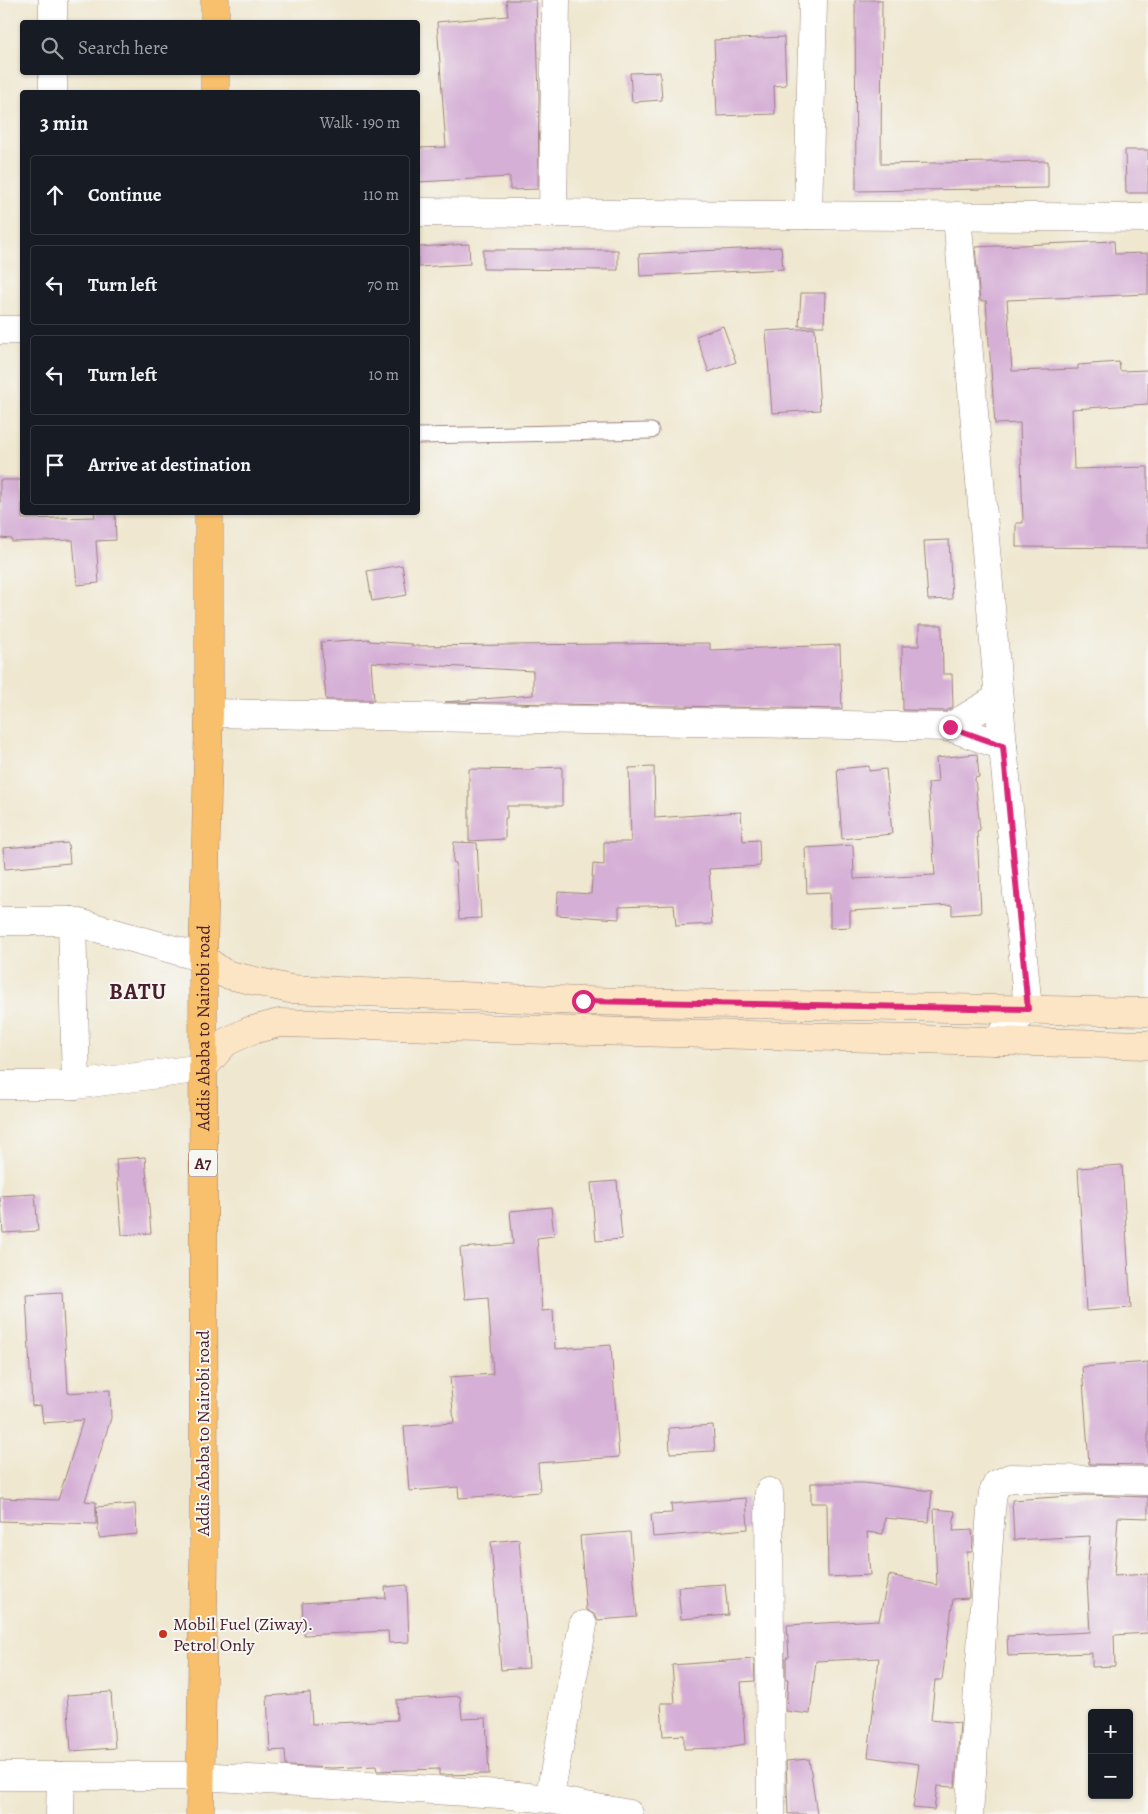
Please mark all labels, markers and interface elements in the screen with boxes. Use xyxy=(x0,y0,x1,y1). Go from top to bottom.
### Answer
search box xyxy=(20,20,420,75)
icon: search xyxy=(38,34,66,62)
text: Search here xyxy=(78,35,168,61)
text: 3 min xyxy=(40,109,88,137)
text: Walk · 190 m xyxy=(320,112,400,134)
icon: ahead xyxy=(41,181,69,209)
text: Continue xyxy=(88,182,162,208)
text: 110 m xyxy=(363,184,399,206)
icon: left xyxy=(41,271,69,299)
text: Turn left xyxy=(88,272,157,298)
text: 70 m xyxy=(367,274,399,296)
icon: left xyxy=(41,361,69,389)
text: Turn left xyxy=(88,362,157,388)
text: 10 m xyxy=(369,364,399,386)
icon: arrive xyxy=(41,451,69,479)
text: Arrive at destination xyxy=(88,452,251,478)
route end xyxy=(939,716,962,739)
street label: Addis Ababa to Nairobi road xyxy=(191,924,216,1132)
district label: BATU xyxy=(109,977,167,1007)
route start xyxy=(572,990,595,1013)
road number: A7 xyxy=(189,1150,217,1176)
street label: Addis Ababa to Nairobi road xyxy=(191,1330,215,1537)
place label: Mobil Fuel (Ziway). Petrol Only xyxy=(173,1612,313,1657)
marker: Mobil Fuel (Ziway). Petrol Only xyxy=(157,1628,169,1640)
map controls xyxy=(1088,1709,1133,1799)
button: + xyxy=(1088,1709,1133,1754)
button: − xyxy=(1088,1754,1133,1799)

